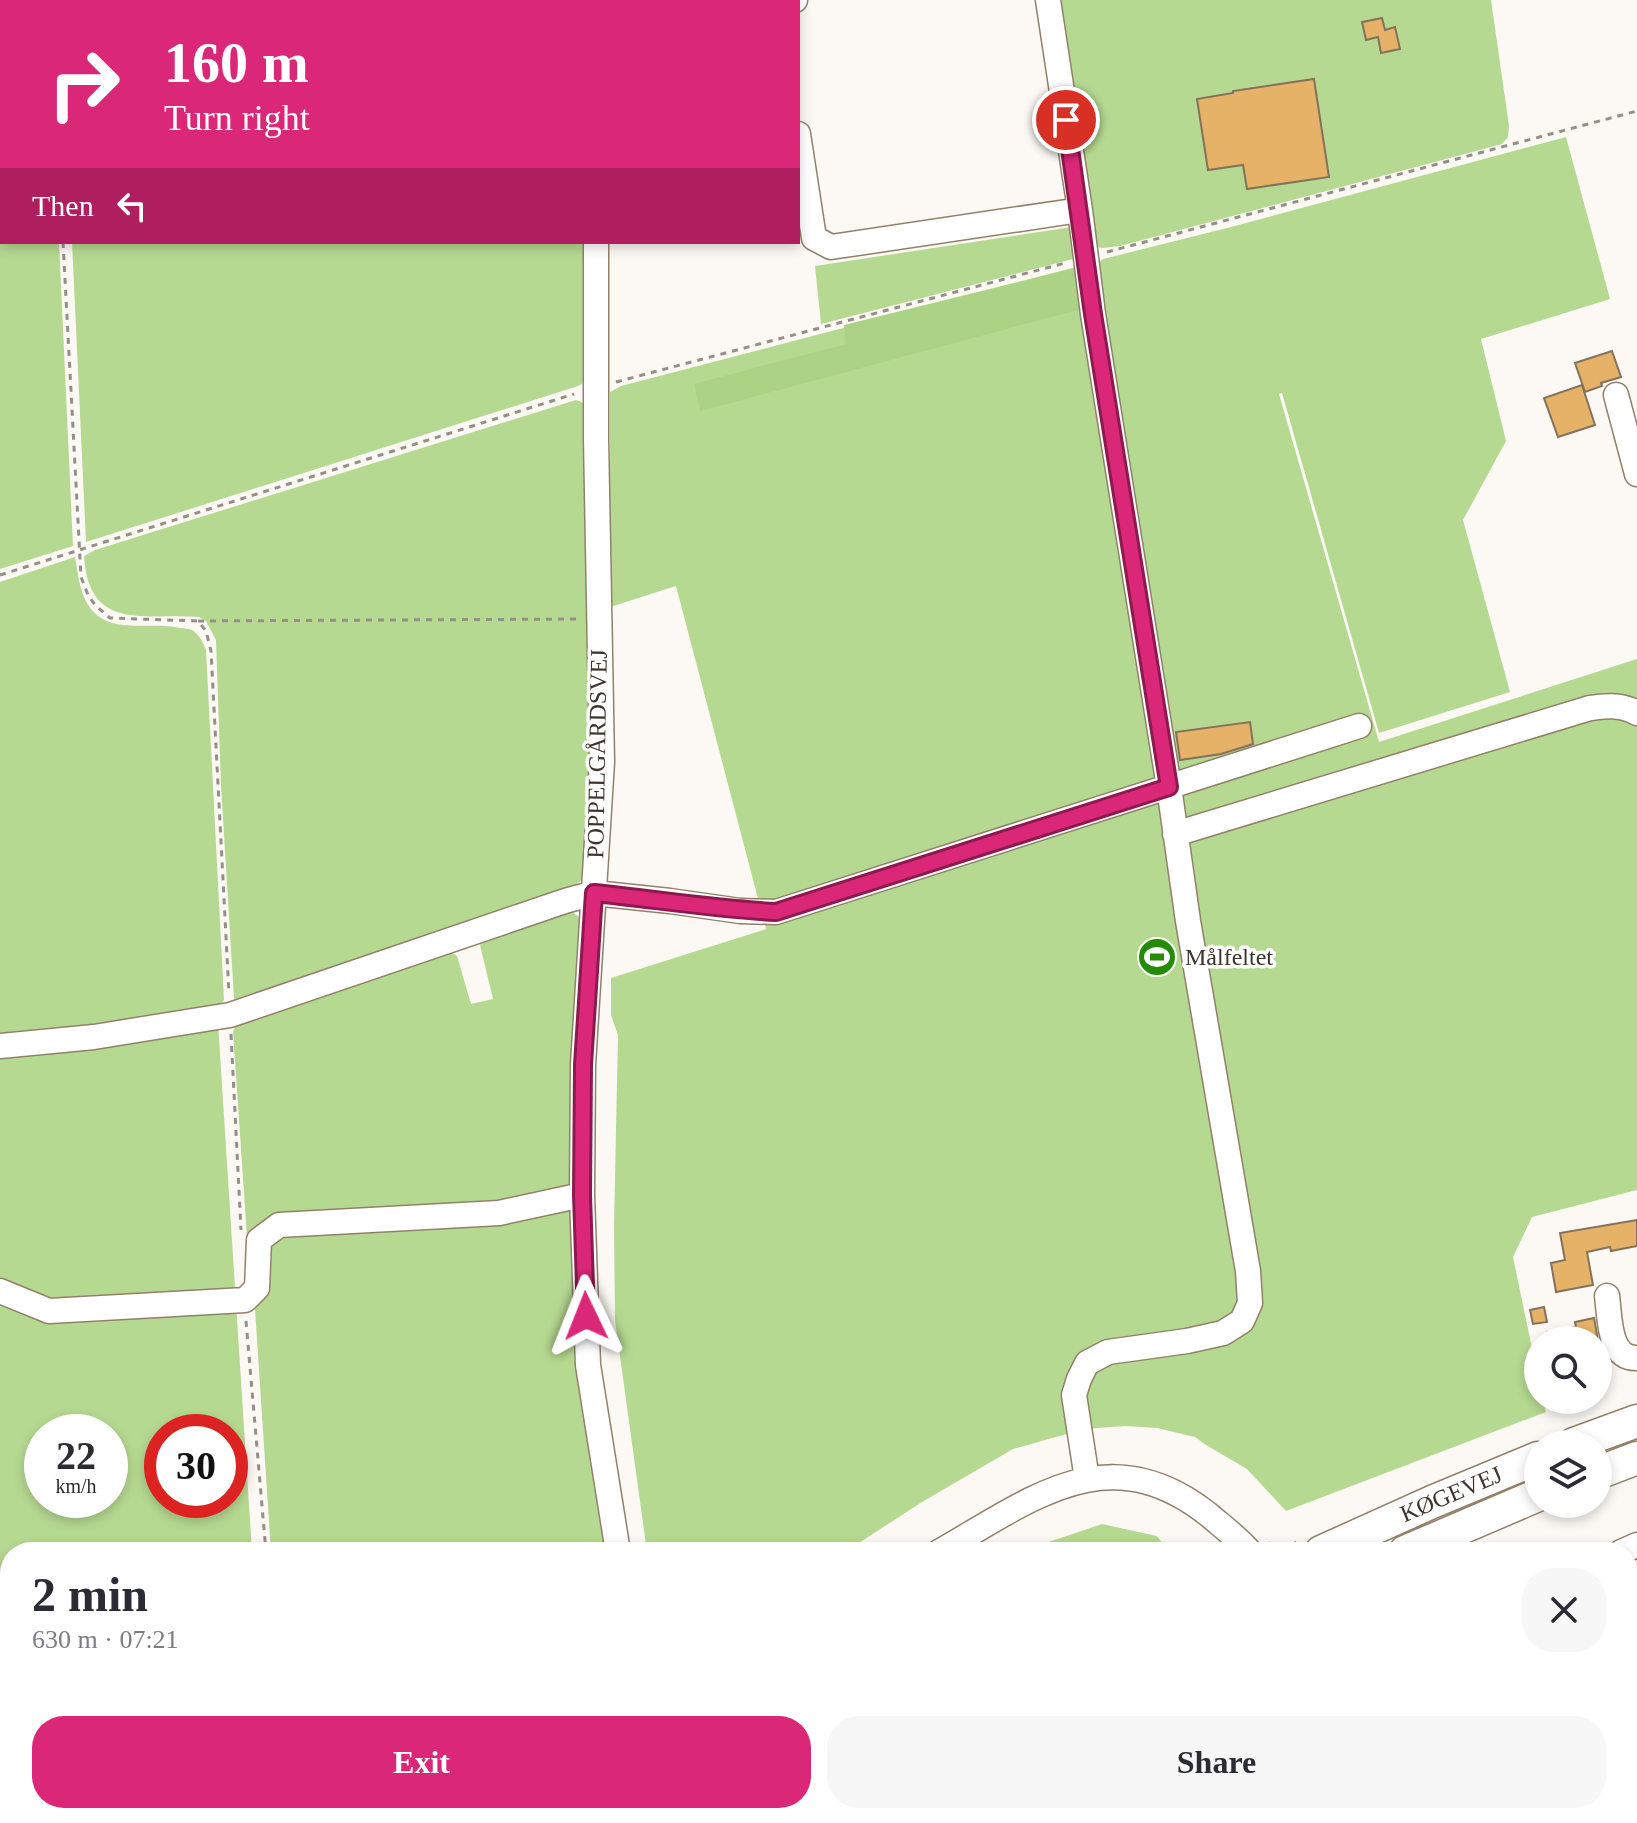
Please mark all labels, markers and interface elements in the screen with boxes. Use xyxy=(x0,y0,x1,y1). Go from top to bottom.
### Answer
icon: right xyxy=(32,32,136,136)
text: 160 m xyxy=(164,32,309,94)
pin xyxy=(1032,86,1100,154)
text: Turn right xyxy=(164,98,310,138)
icon: arrive xyxy=(1044,98,1088,142)
icon: left xyxy=(110,184,154,228)
text: Then xyxy=(32,189,94,222)
street label: POPPELGÅRDSVEJ xyxy=(582,649,612,859)
sports icon: Målfeltet xyxy=(1136,936,1178,978)
place label: Målfeltet xyxy=(1185,944,1273,970)
position arrow xyxy=(544,1274,628,1358)
map controls xyxy=(1524,1326,1612,1518)
button: search xyxy=(1524,1326,1612,1414)
speed limit sign: 30 xyxy=(144,1414,248,1518)
button: layers xyxy=(1524,1430,1612,1518)
text: 22 xyxy=(56,1433,96,1478)
street label: KØGEVEJ xyxy=(1396,1461,1506,1527)
text: km/h xyxy=(55,1475,97,1497)
text: 2 min xyxy=(32,1568,148,1621)
button: close xyxy=(1522,1568,1606,1652)
text: 630 m · 07:21 xyxy=(32,1625,179,1654)
button: Exit xyxy=(32,1716,811,1808)
button: Share xyxy=(827,1716,1606,1808)

